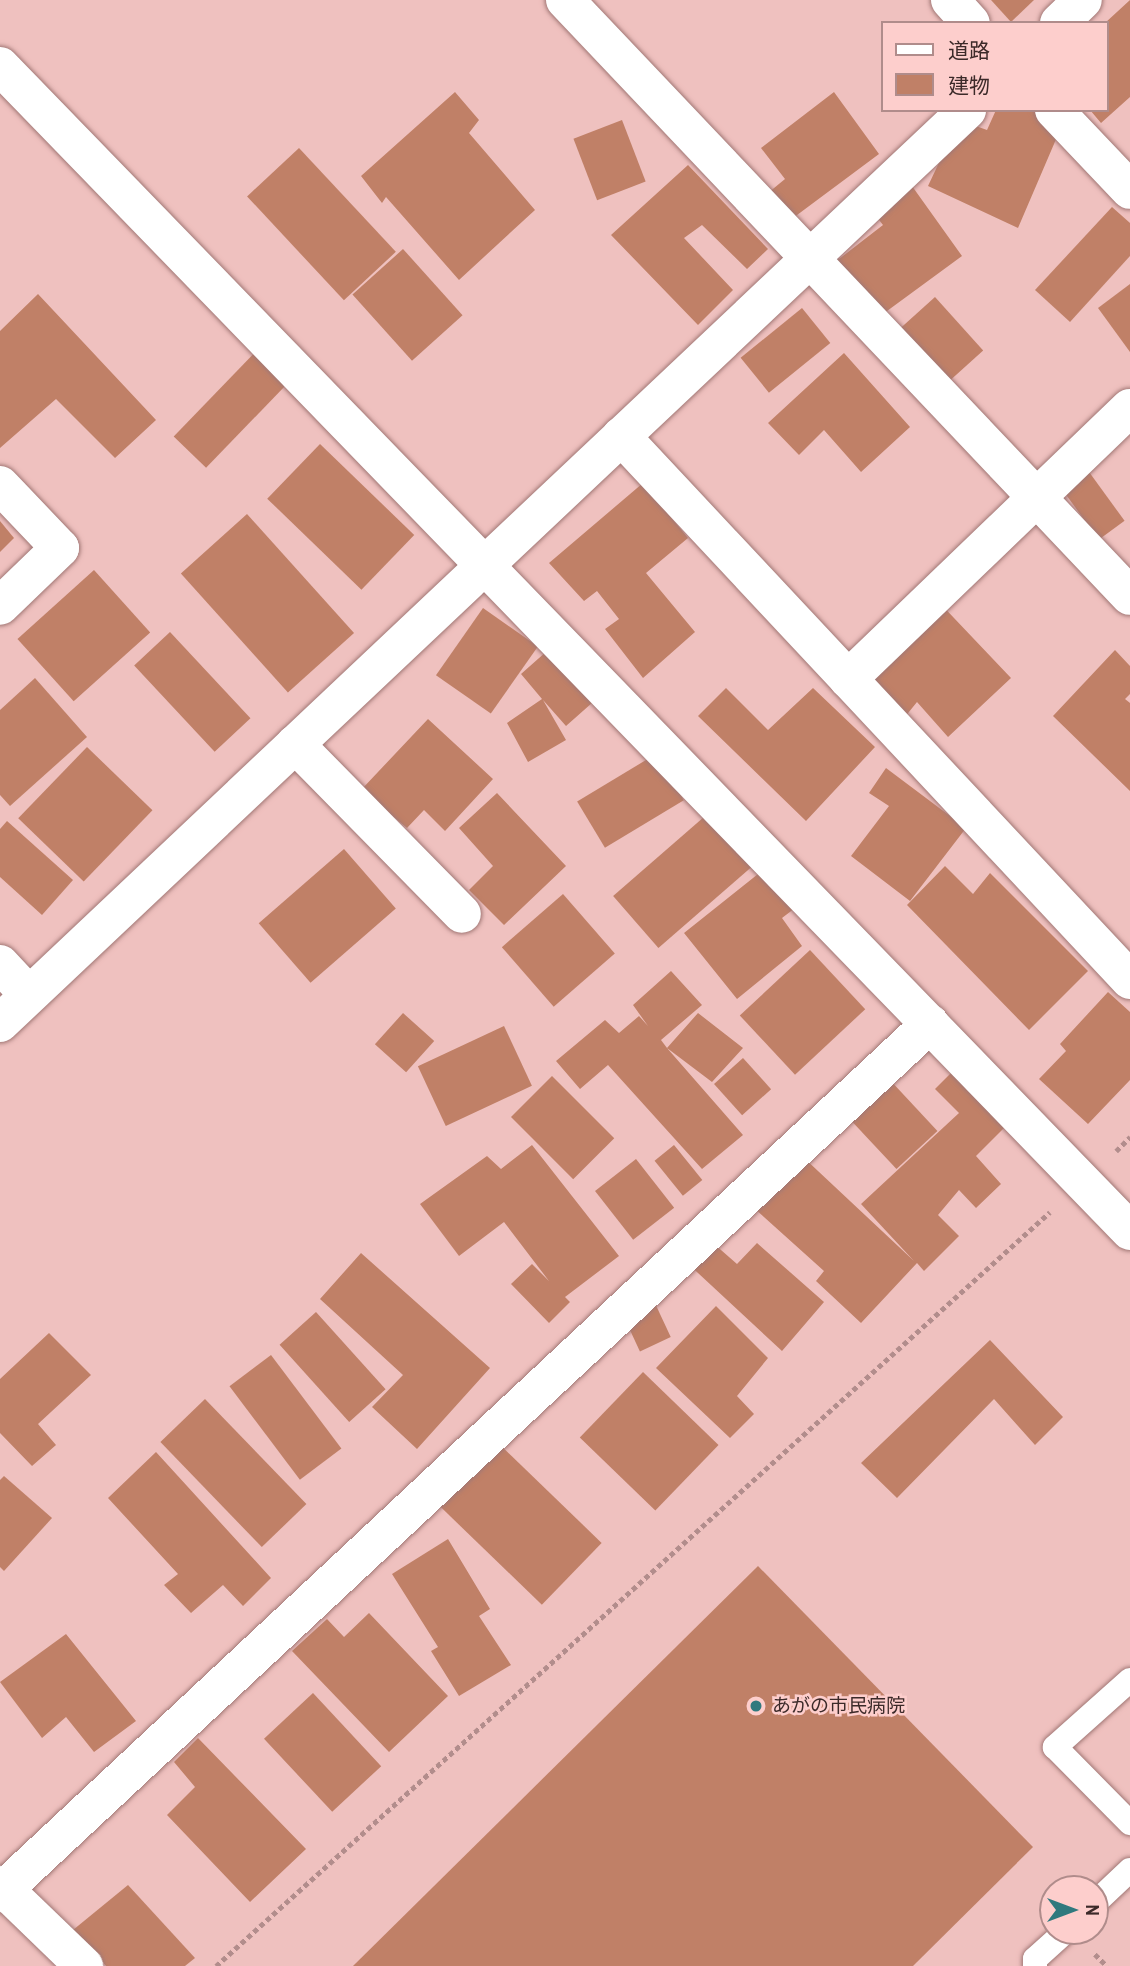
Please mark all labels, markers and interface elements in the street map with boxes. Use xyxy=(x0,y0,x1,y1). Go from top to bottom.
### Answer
legend xyxy=(881,21,1109,112)
text: 道路 xyxy=(948,36,990,65)
text: 建物 xyxy=(948,71,990,100)
place label: あがの市民病院 xyxy=(772,1695,905,1717)
marker: あがの市民病院 xyxy=(746,1696,766,1716)
north arrow xyxy=(1039,1875,1109,1945)
text: N xyxy=(1080,1904,1106,1916)

